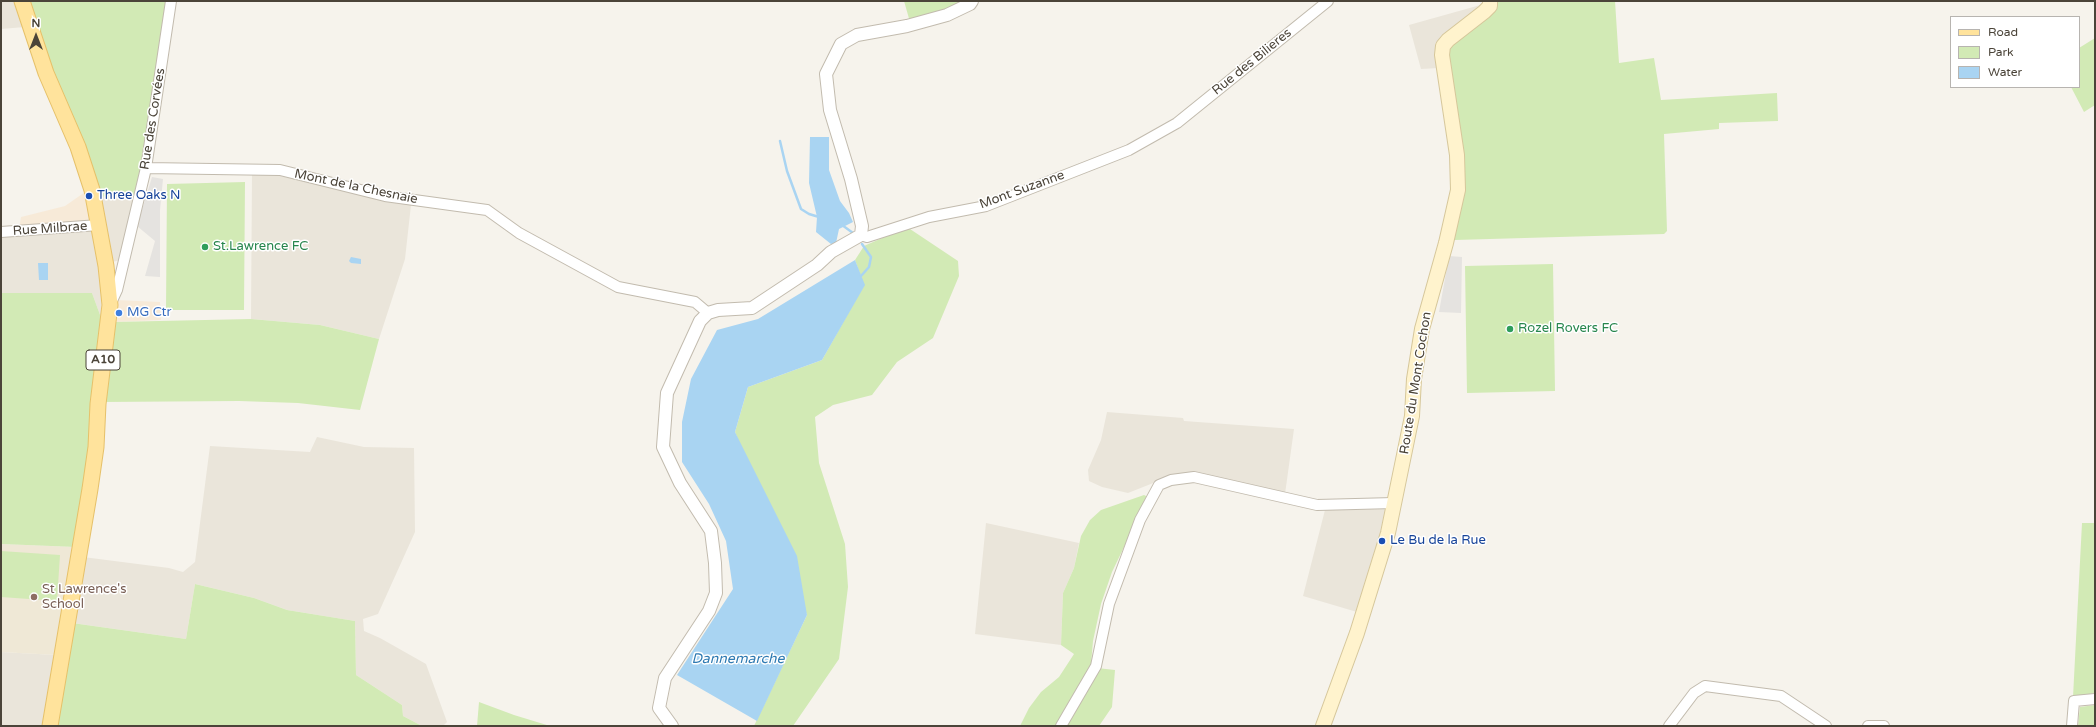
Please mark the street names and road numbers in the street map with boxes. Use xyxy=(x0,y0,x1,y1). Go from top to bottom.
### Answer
street label: Rue des Bilieres xyxy=(1209,25,1295,99)
street label: Rue des Corvées xyxy=(137,67,169,171)
street label: Mont de la Chesnaie xyxy=(293,166,419,208)
street label: Mont Suzanne xyxy=(977,167,1067,213)
street label: Rue Milbrae xyxy=(12,219,88,239)
street label: Route du Mont Cochon xyxy=(1397,311,1435,455)
road number: A10 xyxy=(86,350,120,370)

